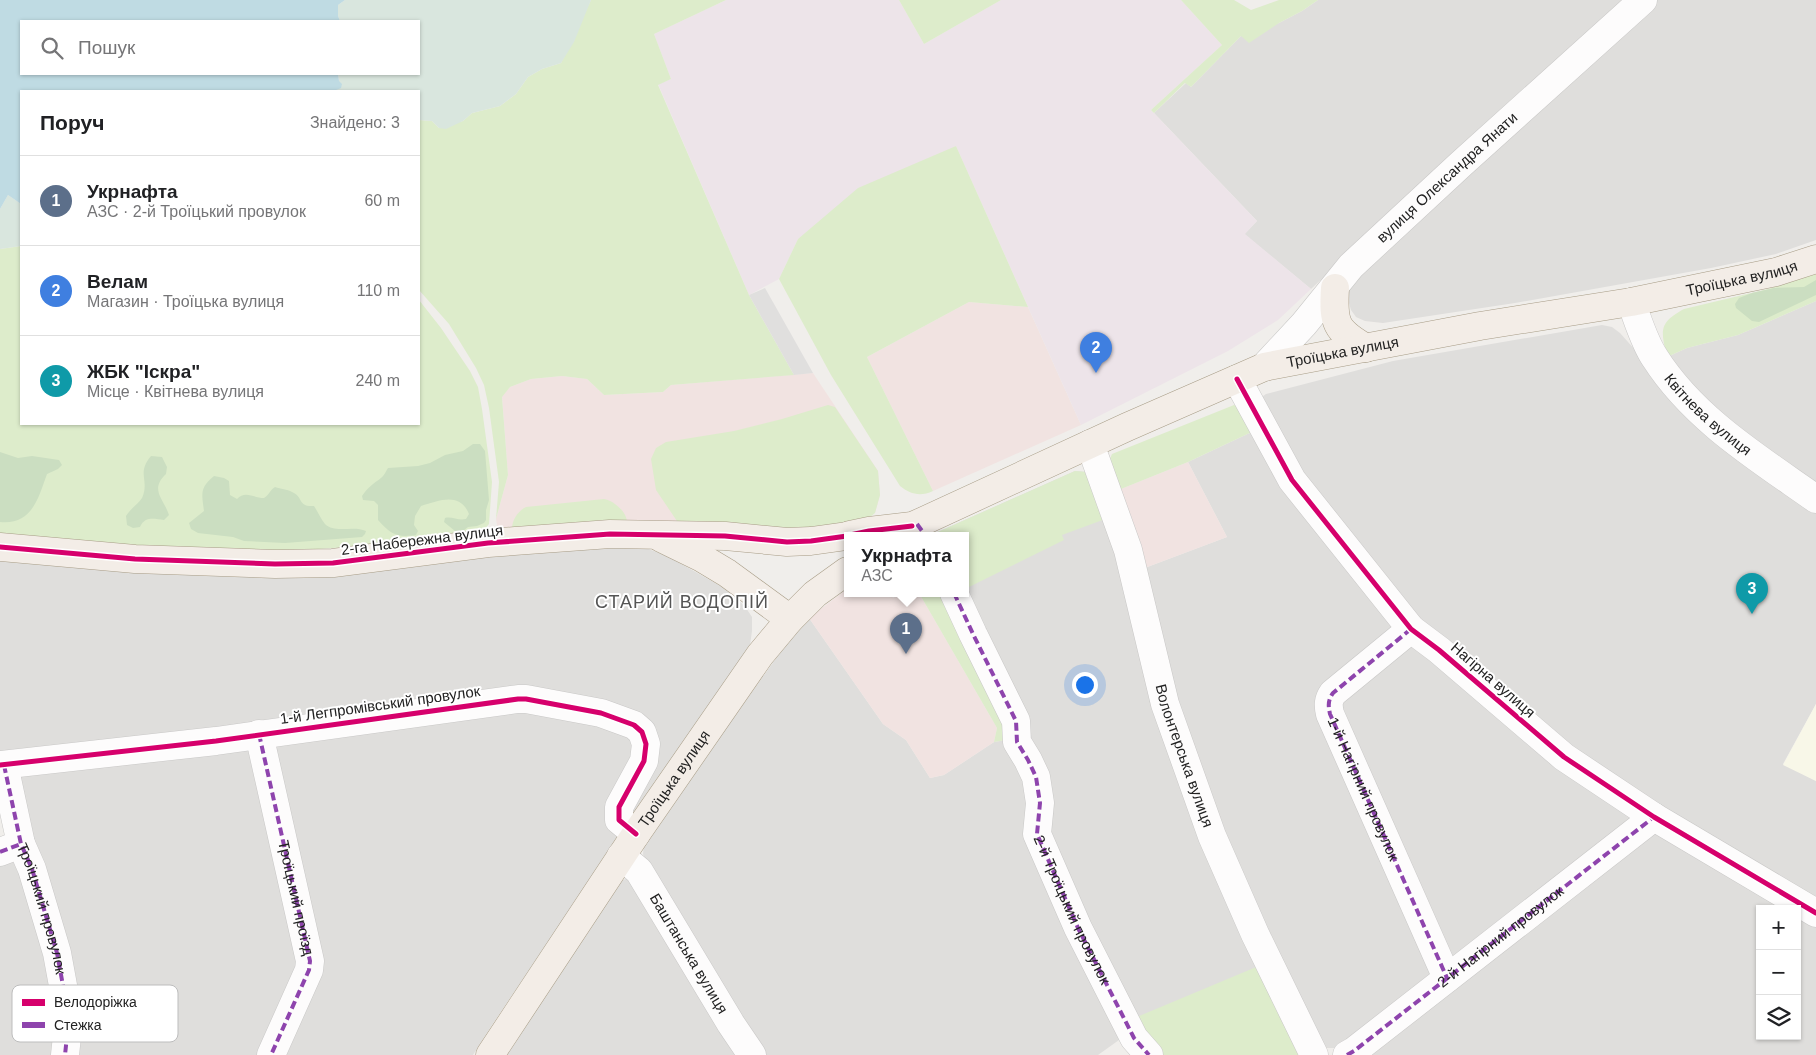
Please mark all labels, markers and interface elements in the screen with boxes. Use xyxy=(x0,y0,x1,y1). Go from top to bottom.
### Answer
search box xyxy=(20,20,420,75)
icon: search xyxy=(38,34,66,62)
text: Пошук xyxy=(78,37,135,58)
street label: вулиця Олександра Янати xyxy=(1373,109,1520,246)
text: Поруч xyxy=(40,111,104,134)
text: Знайдено: 3 xyxy=(310,114,400,131)
text: Укрнафта xyxy=(87,181,178,202)
text: 1 xyxy=(52,192,60,209)
text: 60 m xyxy=(364,192,400,209)
text: АЗС · 2-й Троїцький провулок xyxy=(87,203,306,220)
street label: Троїцька вулиця xyxy=(1684,257,1799,298)
text: Велам xyxy=(87,271,148,292)
text: 2 xyxy=(52,282,60,299)
text: 110 m xyxy=(357,282,400,299)
text: Магазин · Троїцька вулиця xyxy=(87,293,284,310)
pin: 2 xyxy=(1080,332,1112,373)
street label: Троїцька вулиця xyxy=(1285,333,1400,371)
text: ЖБК "Іскра" xyxy=(87,361,200,382)
street label: Квітнева вулиця xyxy=(1661,370,1755,459)
text: 3 xyxy=(52,372,60,389)
text: 240 m xyxy=(356,372,400,389)
text: Місце · Квітнева вулиця xyxy=(87,383,264,400)
street label: 2-га Набережна вулиця xyxy=(340,521,504,558)
popup xyxy=(844,532,969,597)
text: Укрнафта xyxy=(861,545,952,566)
text: АЗС xyxy=(861,567,893,584)
pin: 3 xyxy=(1736,573,1768,614)
district label: СТАРИЙ ВОДОПІЙ xyxy=(595,591,769,612)
pin: 1 xyxy=(890,613,922,654)
street label: Нагірна вулиця xyxy=(1448,639,1539,721)
your location xyxy=(1072,672,1098,698)
street label: 1-й Легпромівський провулок xyxy=(279,682,482,727)
street label: Волонтерська вулиця xyxy=(1153,682,1217,829)
street label: 1-й Нагірний провулок xyxy=(1325,715,1403,864)
street label: Троїцька вулиця xyxy=(634,727,713,830)
street label: 2-й Троїцький провулок xyxy=(1031,832,1114,987)
street label: Троїцький проїзд xyxy=(275,839,318,957)
street label: Троїцький провулок xyxy=(14,840,70,976)
street label: 2-й Нагірний провулок xyxy=(1434,882,1567,991)
street label: Баштанська вулиця xyxy=(647,890,732,1017)
map controls xyxy=(1756,905,1801,1040)
button: + xyxy=(1756,905,1801,950)
button: − xyxy=(1756,950,1801,995)
legend xyxy=(12,985,178,1042)
text: Велодоріжка xyxy=(54,994,137,1010)
button: layers xyxy=(1756,995,1801,1040)
text: Стежка xyxy=(54,1017,102,1033)

